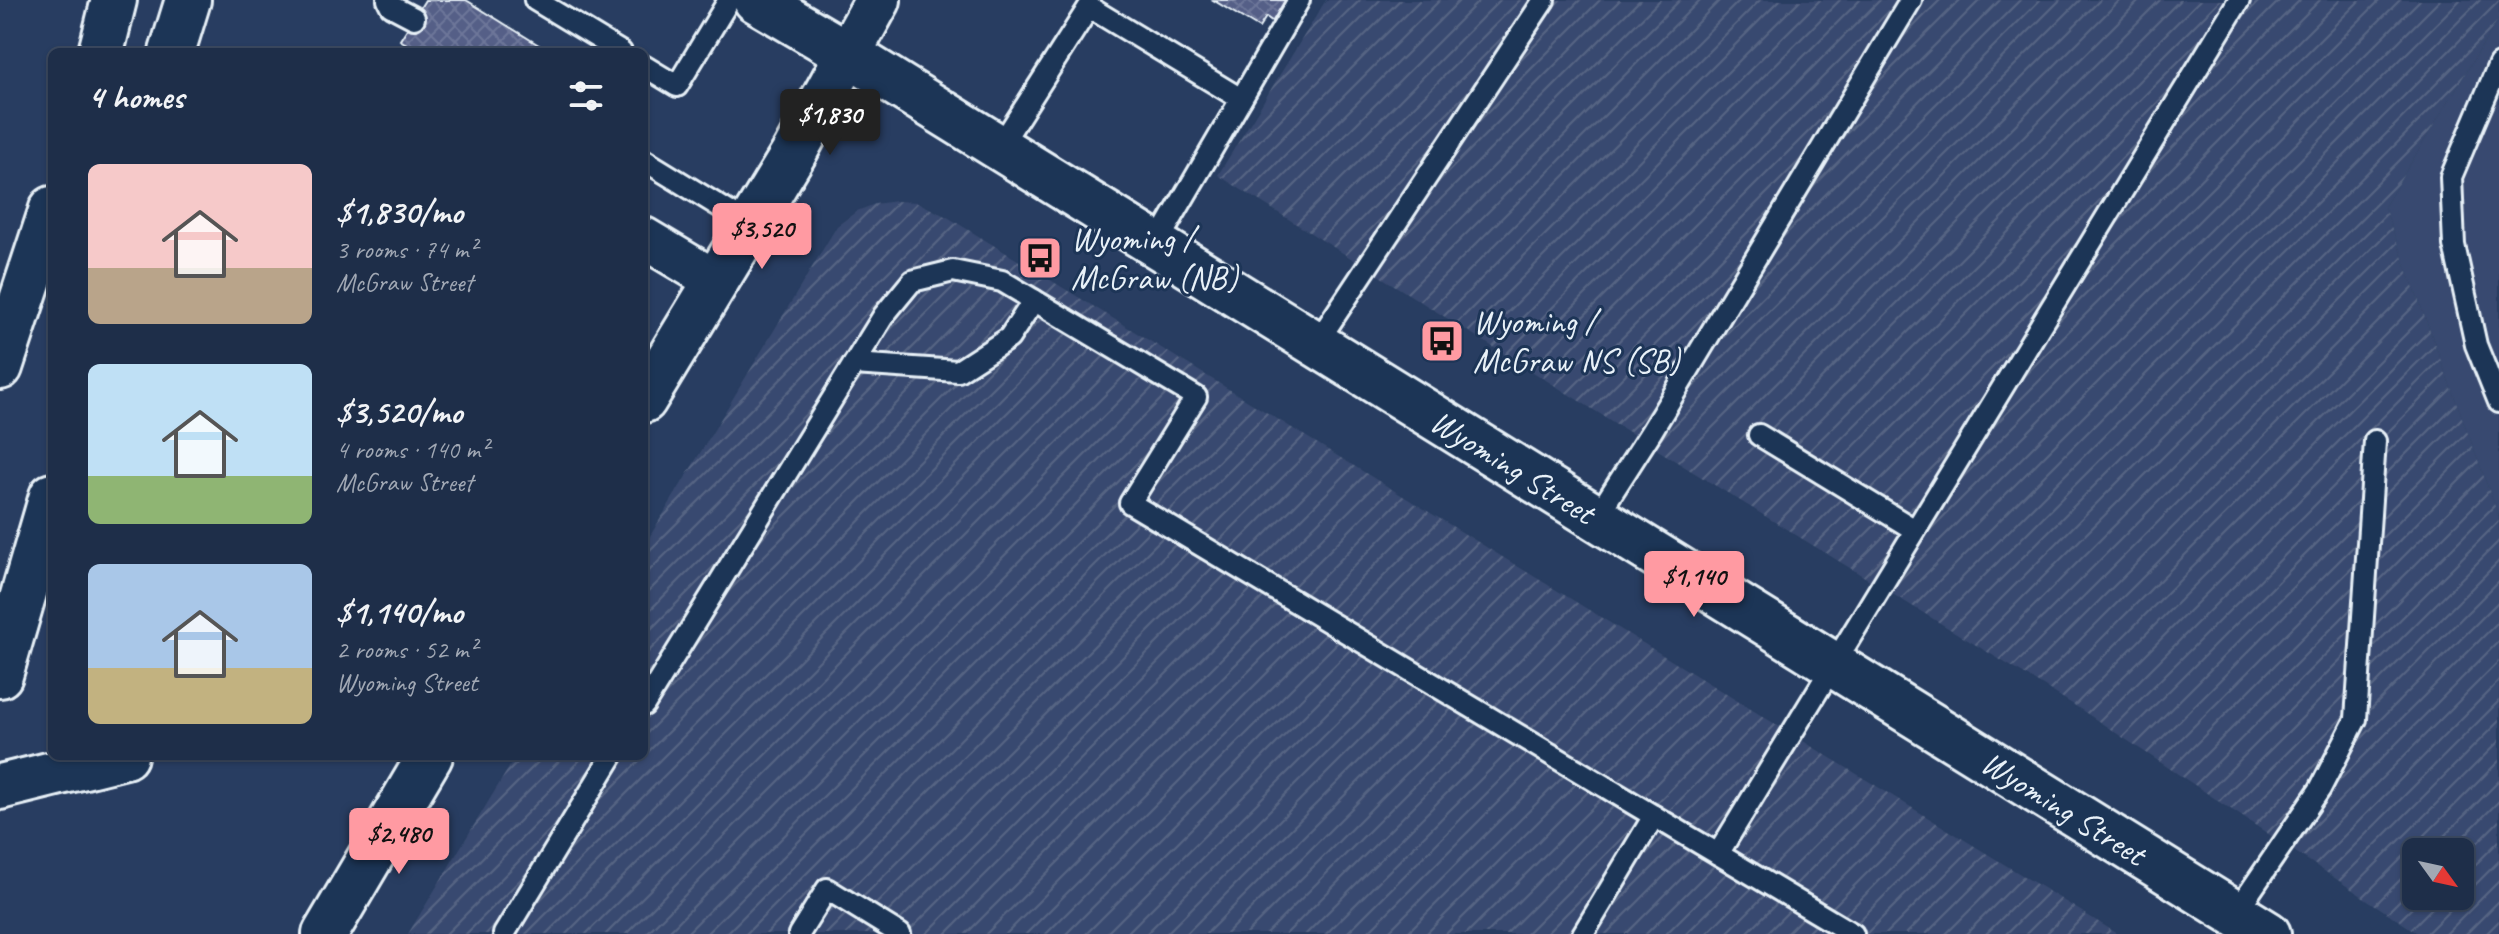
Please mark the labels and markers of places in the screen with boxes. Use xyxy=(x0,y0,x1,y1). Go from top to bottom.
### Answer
pin: $1,830 xyxy=(765,89,895,157)
pin: $3,520 xyxy=(697,203,827,271)
place label: Wyoming / McGraw (NB) xyxy=(1071,217,1239,299)
bus stop icon: Wyoming / McGraw (NB) xyxy=(1016,234,1064,282)
place label: Wyoming / McGraw NS (SB) xyxy=(1473,300,1682,382)
bus stop icon: Wyoming / McGraw NS (SB) xyxy=(1418,317,1466,365)
pin: $1,140 xyxy=(1629,551,1759,619)
pin: $2,480 xyxy=(334,808,464,876)

